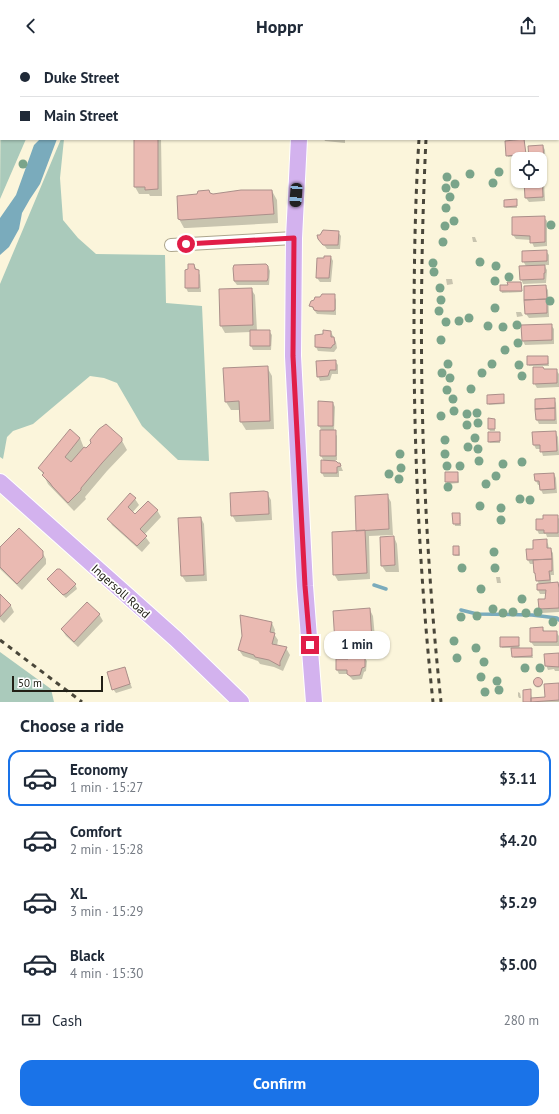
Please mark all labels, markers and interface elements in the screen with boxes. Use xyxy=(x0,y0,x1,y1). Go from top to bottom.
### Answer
icon: back xyxy=(20,15,42,37)
text: Hoppr xyxy=(256,15,303,38)
icon: share xyxy=(517,15,539,37)
text: Duke Street xyxy=(44,68,119,87)
text: Main Street xyxy=(44,106,118,125)
map controls xyxy=(511,152,547,188)
button: locate xyxy=(511,152,547,188)
car xyxy=(289,183,303,207)
route start xyxy=(177,235,195,253)
street label: Ingersoll Road xyxy=(89,561,153,621)
callout: 1 min xyxy=(324,631,390,659)
route end xyxy=(301,636,319,654)
text: 1 min xyxy=(341,636,373,653)
scale bar xyxy=(12,674,103,693)
text: 50 m xyxy=(18,676,42,690)
text: Choose a ride xyxy=(20,714,124,737)
icon: car xyxy=(22,760,58,796)
text: Economy xyxy=(70,760,128,779)
text: $3.11 xyxy=(499,769,537,788)
text: 1 min · 15:27 xyxy=(70,779,143,796)
icon: car xyxy=(22,822,58,858)
text: Comfort xyxy=(70,822,122,841)
text: $4.20 xyxy=(499,831,537,850)
text: 2 min · 15:28 xyxy=(70,841,143,858)
icon: car xyxy=(22,884,58,920)
text: XL xyxy=(70,884,87,903)
text: $5.29 xyxy=(499,893,537,912)
text: 3 min · 15:29 xyxy=(70,903,143,920)
icon: car xyxy=(22,946,58,982)
text: Black xyxy=(70,946,105,965)
text: $5.00 xyxy=(499,955,537,974)
text: 4 min · 15:30 xyxy=(70,965,143,982)
icon: cash xyxy=(20,1009,42,1031)
text: Cash xyxy=(52,1011,82,1030)
text: 280 m xyxy=(504,1012,539,1029)
button: Confirm xyxy=(20,1060,539,1106)

